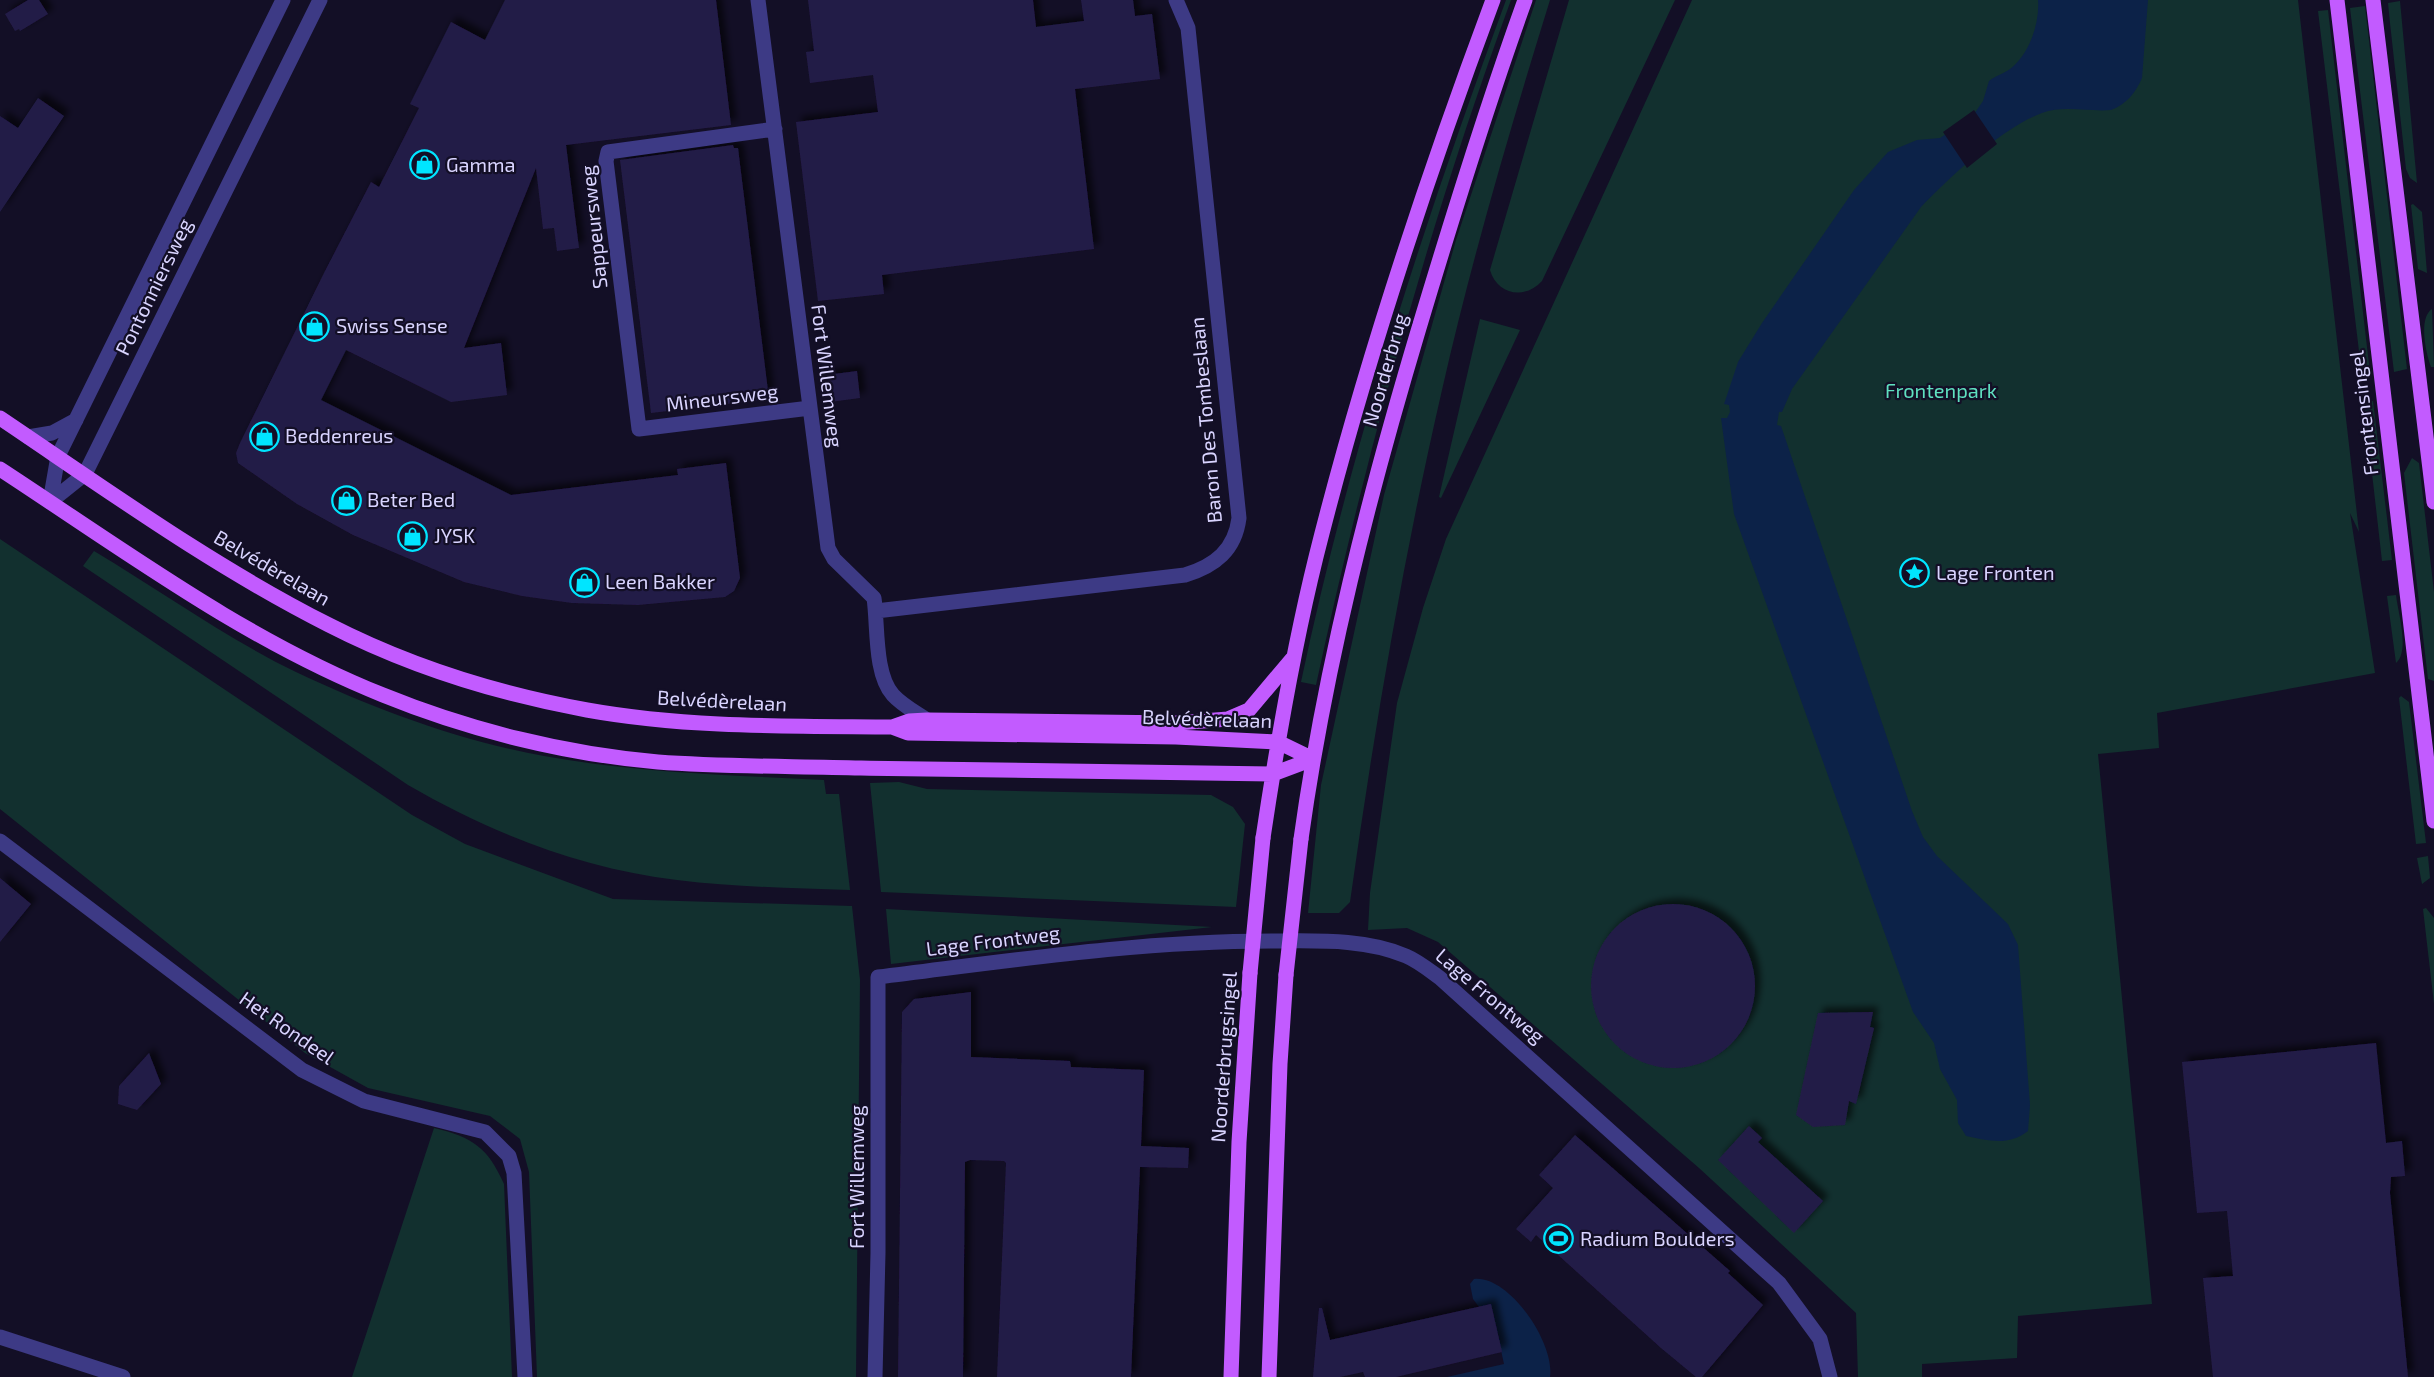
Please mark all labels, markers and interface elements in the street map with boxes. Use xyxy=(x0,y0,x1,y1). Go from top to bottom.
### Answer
shop icon: Gamma xyxy=(409,149,441,181)
place label: Gamma xyxy=(446,152,516,176)
street label: Sappeursweg xyxy=(575,164,611,290)
street label: Pontonniersweg xyxy=(110,214,197,359)
street label: Fort Willemweg xyxy=(807,303,849,449)
shop icon: Swiss Sense xyxy=(299,310,331,342)
street label: Noorderbrug xyxy=(1356,310,1412,429)
place label: Swiss Sense xyxy=(336,313,448,337)
street label: Baron Des Tombeslaan xyxy=(1184,316,1226,524)
street label: Frontensingel xyxy=(2343,349,2383,477)
street label: Mineursweg xyxy=(664,378,779,416)
park label: Frontenpark xyxy=(1885,378,1997,402)
shop icon: Beddenreus xyxy=(248,420,280,452)
place label: Beddenreus xyxy=(285,423,393,447)
shop icon: Beter Bed xyxy=(330,484,362,516)
place label: Beter Bed xyxy=(367,487,455,511)
shop icon: JYSK xyxy=(397,520,429,552)
place label: JYSK xyxy=(434,523,475,547)
street label: Belvédèrelaan xyxy=(210,524,335,610)
place icon: Lage Fronten xyxy=(1899,557,1931,589)
place label: Lage Fronten xyxy=(1936,560,2055,584)
shop icon: Leen Bakker xyxy=(568,566,600,598)
place label: Leen Bakker xyxy=(605,569,715,593)
street label: Belvédèrelaan xyxy=(656,685,788,715)
street label: Belvédèrelaan xyxy=(1142,704,1272,732)
street label: Lage Frontweg xyxy=(925,920,1061,960)
street label: Lage Frontweg xyxy=(1431,943,1550,1048)
street label: Noorderbrugsingel xyxy=(1205,971,1241,1143)
street label: Het Rondeel xyxy=(236,986,340,1069)
street label: Fort Willemweg xyxy=(844,1105,868,1249)
sports icon: Radium Boulders xyxy=(1543,1223,1575,1255)
place label: Radium Boulders xyxy=(1580,1226,1735,1250)

